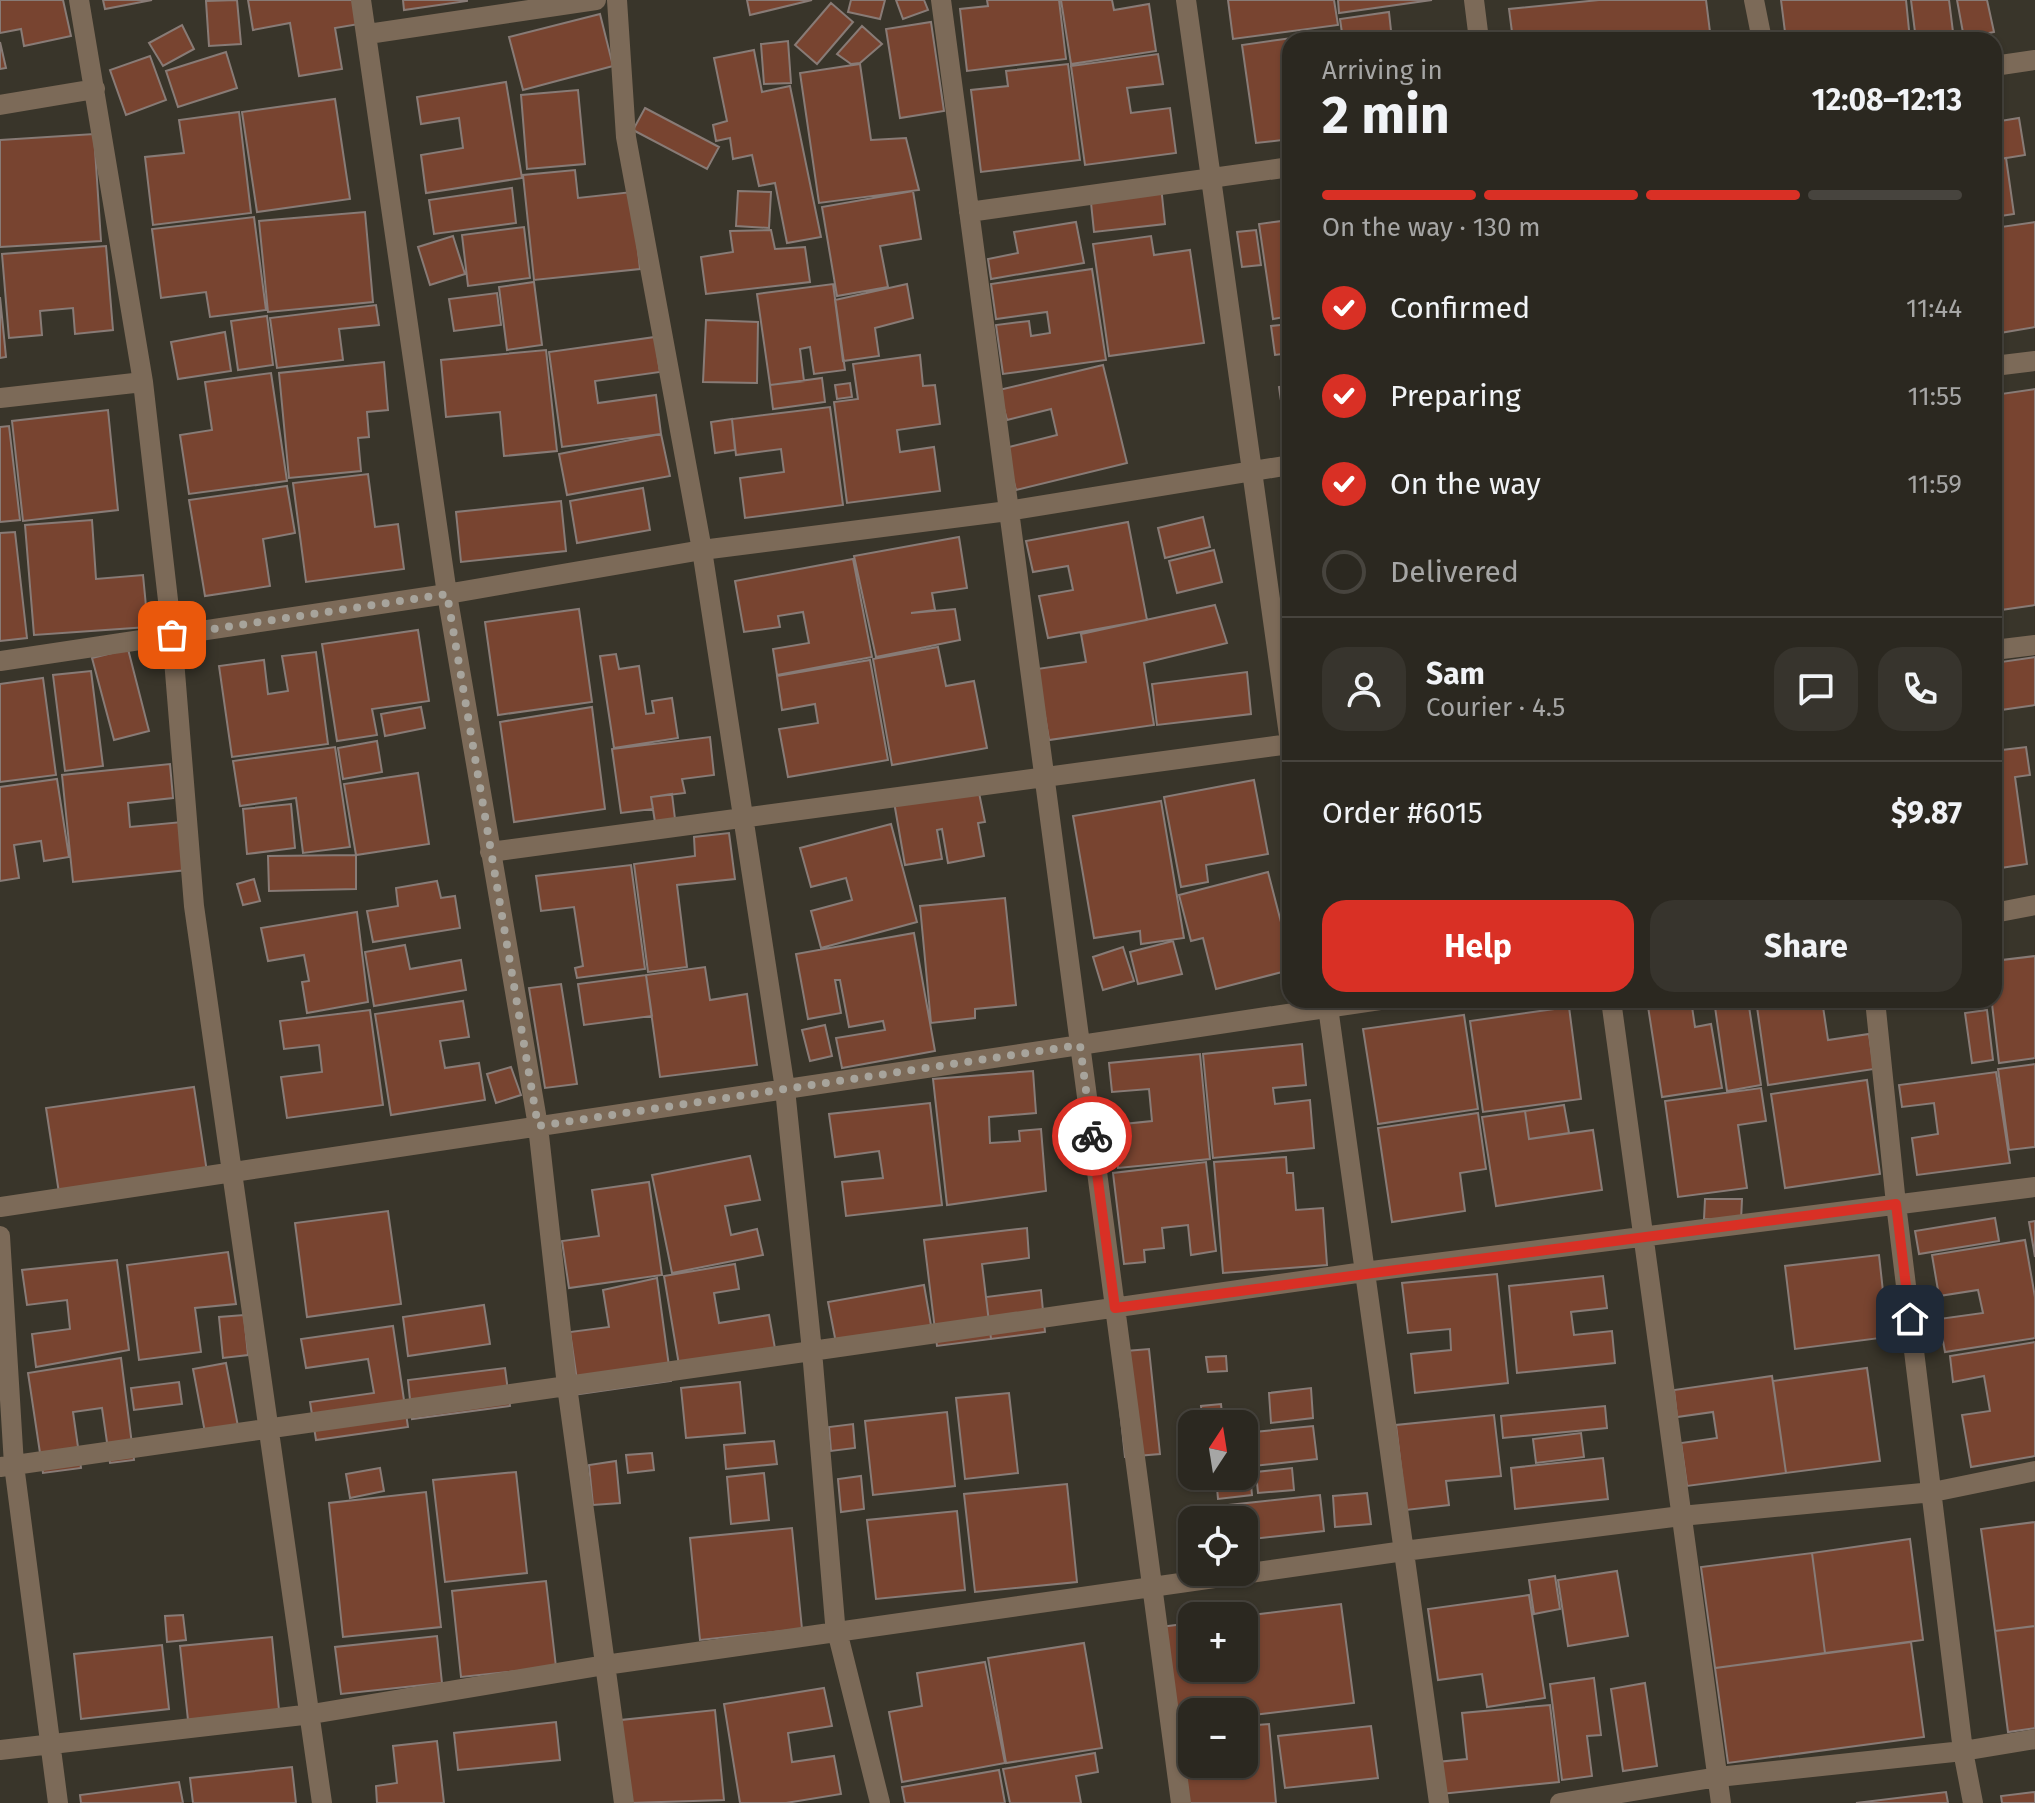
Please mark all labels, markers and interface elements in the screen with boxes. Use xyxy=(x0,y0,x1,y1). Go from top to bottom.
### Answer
text: Arriving in xyxy=(1322,55,1443,86)
text: 12:08–12:13 xyxy=(1812,82,1962,118)
text: 2 min xyxy=(1322,84,1450,147)
text: On the way · 130 m xyxy=(1322,212,1541,243)
icon: check xyxy=(1322,286,1366,330)
text: Confirmed xyxy=(1390,290,1530,326)
text: 11:44 xyxy=(1906,293,1962,324)
icon: check xyxy=(1322,374,1366,418)
text: Preparing xyxy=(1390,378,1521,414)
text: 11:55 xyxy=(1908,381,1962,412)
icon: check xyxy=(1322,462,1366,506)
text: On the way xyxy=(1390,466,1541,502)
text: 11:59 xyxy=(1907,469,1962,500)
text: Delivered xyxy=(1390,554,1519,590)
pin xyxy=(138,601,206,669)
icon: bag xyxy=(150,613,194,657)
button: person xyxy=(1322,647,1406,731)
button: chat xyxy=(1774,647,1858,731)
button: phone xyxy=(1878,647,1962,731)
text: Sam xyxy=(1426,656,1485,692)
text: Courier · 4.5 xyxy=(1426,692,1565,723)
text: Order #6015 xyxy=(1322,795,1483,831)
text: $9.87 xyxy=(1891,795,1962,831)
button: Help xyxy=(1322,900,1634,992)
button: Share xyxy=(1650,900,1962,992)
courier xyxy=(1052,1096,1132,1176)
icon: bike xyxy=(1070,1114,1114,1158)
pin xyxy=(1876,1285,1944,1353)
icon: home xyxy=(1888,1297,1932,1341)
north arrow xyxy=(1178,1410,1258,1490)
map controls xyxy=(1178,1410,1258,1778)
button: locate xyxy=(1178,1506,1258,1586)
button: + xyxy=(1178,1602,1258,1682)
button: − xyxy=(1178,1698,1258,1778)

